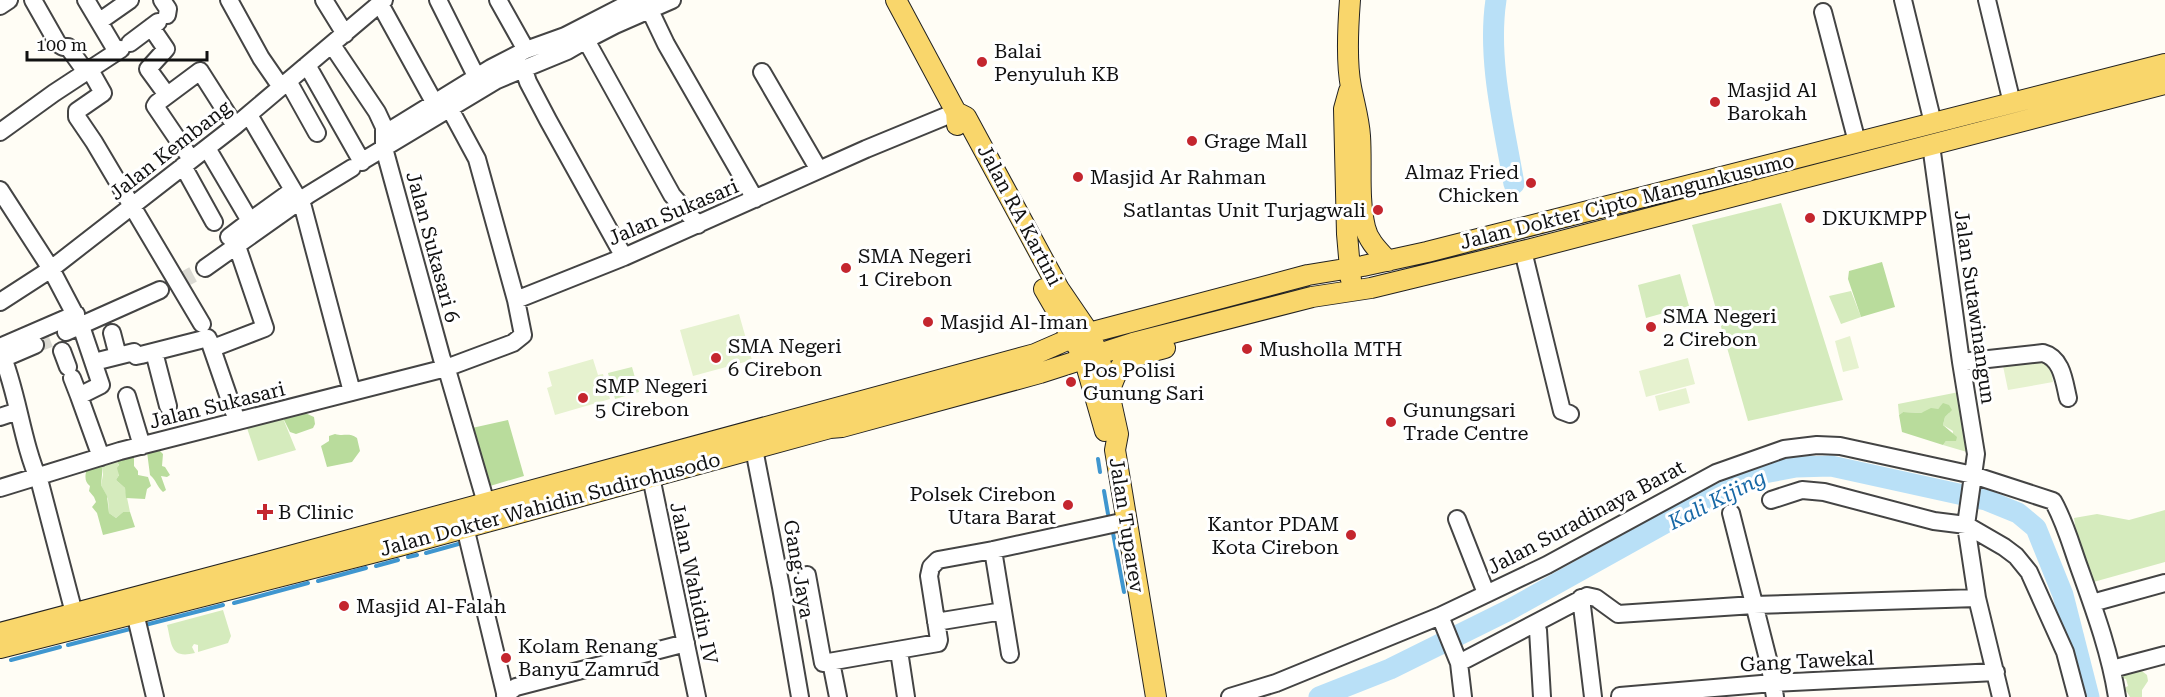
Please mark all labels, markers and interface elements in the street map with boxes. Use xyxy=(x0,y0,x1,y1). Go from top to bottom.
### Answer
scale bar xyxy=(27,24,207,62)
text: 100 m xyxy=(36,34,87,55)
place label: Balai Penyuluh KB xyxy=(994,39,1119,86)
marker: Balai Penyuluh KB xyxy=(975,55,989,69)
place label: Masjid Al Barokah xyxy=(1727,78,1817,125)
street label: Jalan Kembang xyxy=(104,95,236,205)
marker: Masjid Al Barokah xyxy=(1708,95,1722,109)
place label: Grage Mall xyxy=(1204,129,1307,153)
marker: Grage Mall xyxy=(1185,134,1199,148)
street label: Jalan RA Kartini xyxy=(973,140,1067,290)
street label: Jalan Dokter Cipto Mangunkusumo xyxy=(1457,148,1797,254)
place label: Almaz Fried Chicken xyxy=(1405,160,1519,207)
place label: Masjid Ar Rahman xyxy=(1090,165,1266,189)
street label: Jalan Sukasari 6 xyxy=(401,169,465,325)
marker: Masjid Ar Rahman xyxy=(1071,170,1085,184)
street label: Jalan Sukasari xyxy=(604,174,742,250)
marker: Almaz Fried Chicken xyxy=(1524,176,1538,190)
place label: Satlantas Unit Turjagwali xyxy=(1123,198,1366,222)
marker: Satlantas Unit Turjagwali xyxy=(1371,203,1385,217)
place label: DKUKMPP xyxy=(1822,206,1927,230)
street label: Jalan Sutawinangun xyxy=(1950,208,2001,406)
marker: DKUKMPP xyxy=(1803,211,1817,225)
place label: SMA Negeri 1 Cirebon xyxy=(858,244,972,291)
marker: SMA Negeri 1 Cirebon xyxy=(839,261,853,275)
place label: SMA Negeri 2 Cirebon xyxy=(1663,304,1777,351)
place label: Masjid Al-Iman xyxy=(940,310,1088,334)
marker: Masjid Al-Iman xyxy=(921,315,935,329)
marker: SMA Negeri 2 Cirebon xyxy=(1644,320,1658,334)
place label: SMA Negeri 6 Cirebon xyxy=(728,334,842,381)
place label: Musholla MTH xyxy=(1259,337,1403,361)
marker: Musholla MTH xyxy=(1240,342,1254,356)
marker: SMA Negeri 6 Cirebon xyxy=(709,351,723,365)
place label: Pos Polisi Gunung Sari xyxy=(1083,358,1204,405)
place label: SMP Negeri 5 Cirebon xyxy=(595,374,708,421)
marker: Pos Polisi Gunung Sari xyxy=(1064,375,1078,389)
street label: Jalan Sukasari xyxy=(147,377,287,433)
marker: SMP Negeri 5 Cirebon xyxy=(576,391,590,405)
place label: Gunungsari Trade Centre xyxy=(1403,398,1528,445)
marker: Gunungsari Trade Centre xyxy=(1384,415,1398,429)
street label: Jalan Dokter Wahidin Sudirohusodo xyxy=(377,447,723,561)
street label: Jalan Suradinaya Barat xyxy=(1483,454,1689,579)
street label: Jalan Tuparev xyxy=(1104,456,1150,595)
water label: Kali Kijing xyxy=(1663,465,1770,535)
place label: Polsek Cirebon Utara Barat xyxy=(909,482,1057,529)
marker: Polsek Cirebon Utara Barat xyxy=(1061,498,1075,512)
place label: B Clinic xyxy=(278,500,354,524)
street label: Jalan Wahidin IV xyxy=(665,500,723,666)
marker: B Clinic xyxy=(256,503,274,521)
place label: Kantor PDAM Kota Cirebon xyxy=(1207,512,1339,559)
street label: Gang Jaya xyxy=(779,518,819,620)
marker: Kantor PDAM Kota Cirebon xyxy=(1344,528,1358,542)
place label: Masjid Al-Falah xyxy=(356,594,507,618)
marker: Masjid Al-Falah xyxy=(337,599,351,613)
place label: Kolam Renang Banyu Zamrud xyxy=(518,634,660,681)
street label: Gang Tawekal xyxy=(1739,645,1875,677)
marker: Kolam Renang Banyu Zamrud xyxy=(499,651,513,665)

